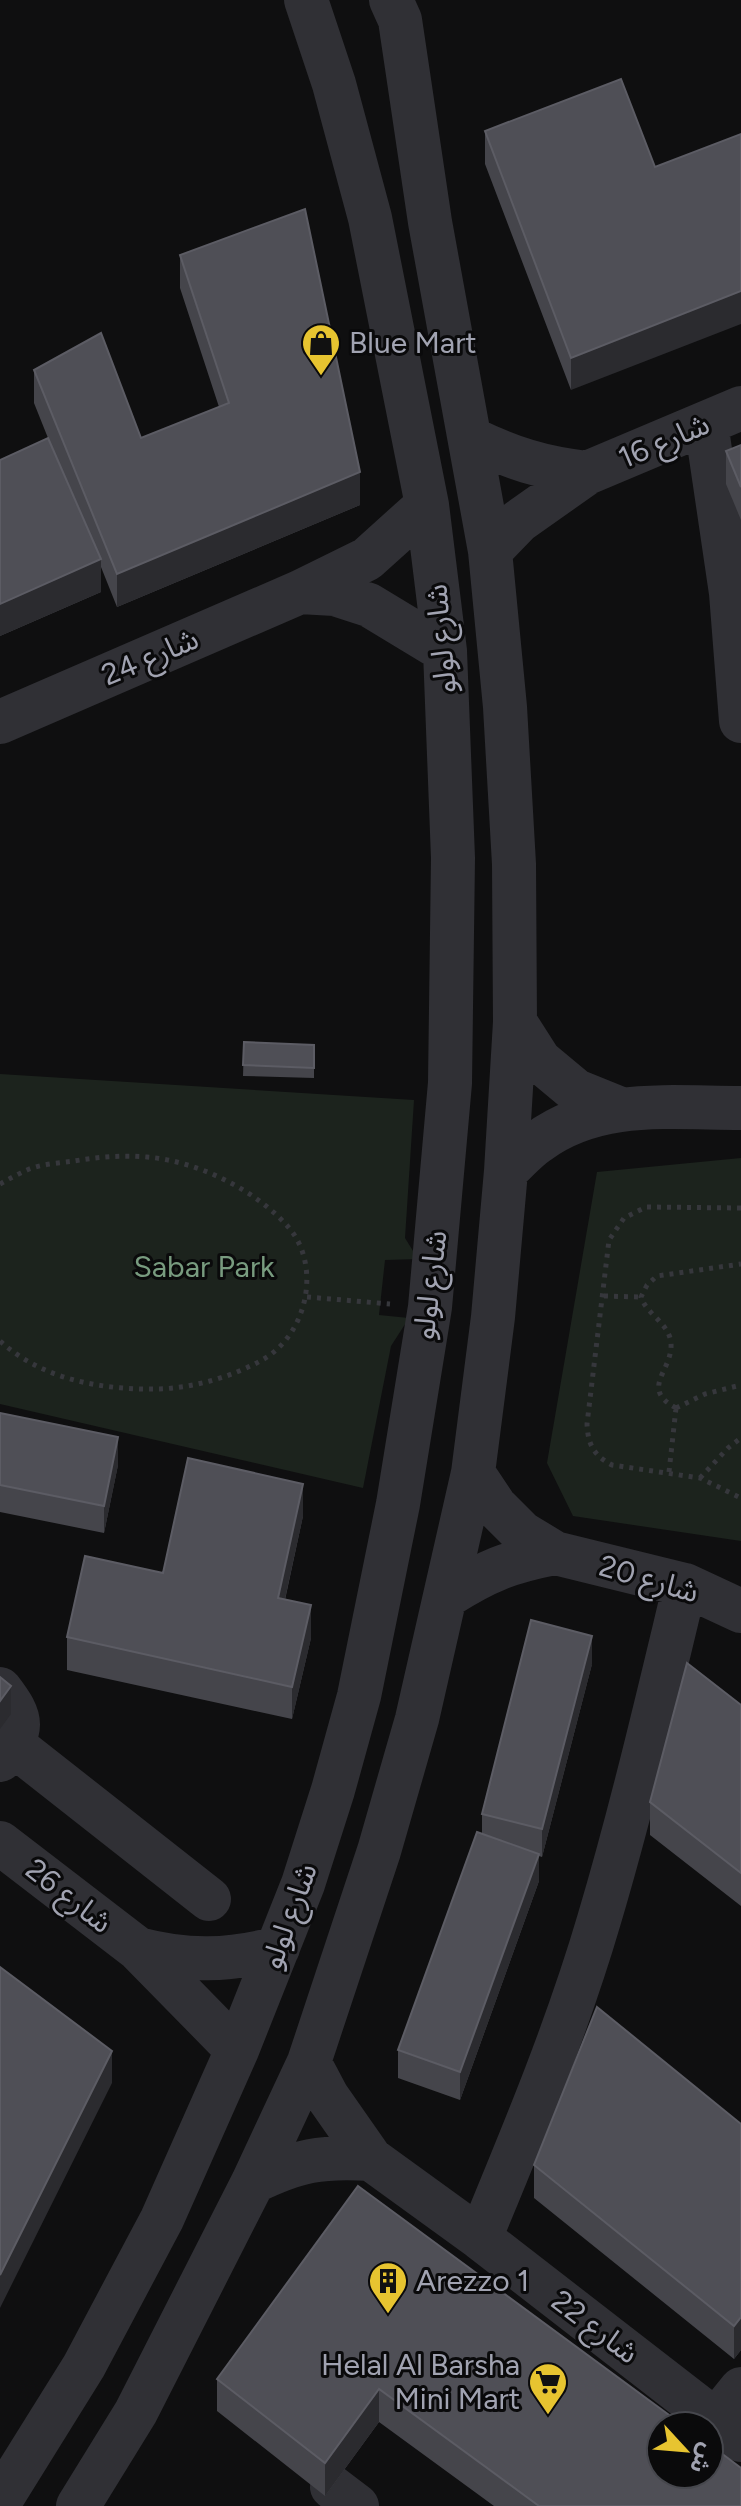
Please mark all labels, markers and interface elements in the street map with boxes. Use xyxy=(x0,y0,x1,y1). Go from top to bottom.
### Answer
shop icon: Blue Mart xyxy=(300,322,342,377)
place label: Blue Mart xyxy=(349,324,477,361)
street label: شارع 16 xyxy=(613,405,716,480)
street label: شارع لولو xyxy=(417,582,468,695)
street label: شارع 24 xyxy=(96,620,205,697)
street label: شارع لولو xyxy=(404,1228,459,1342)
park label: Sabar Park xyxy=(133,1248,275,1285)
street label: شارع 20 xyxy=(594,1547,703,1614)
street label: شارع 26 xyxy=(16,1850,120,1944)
street label: شارع لولو xyxy=(252,1858,328,1975)
building icon: Arezzo 1 xyxy=(367,2260,409,2315)
place label: Arezzo 1 xyxy=(416,2262,530,2299)
street label: شارع 22 xyxy=(542,2282,646,2374)
place label: Helal Al Barsha Mini Mart xyxy=(321,2346,520,2417)
supermarket icon: Helal Al Barsha Mini Mart xyxy=(527,2361,569,2416)
north arrow xyxy=(645,2410,725,2490)
text: ش xyxy=(684,2439,721,2478)

